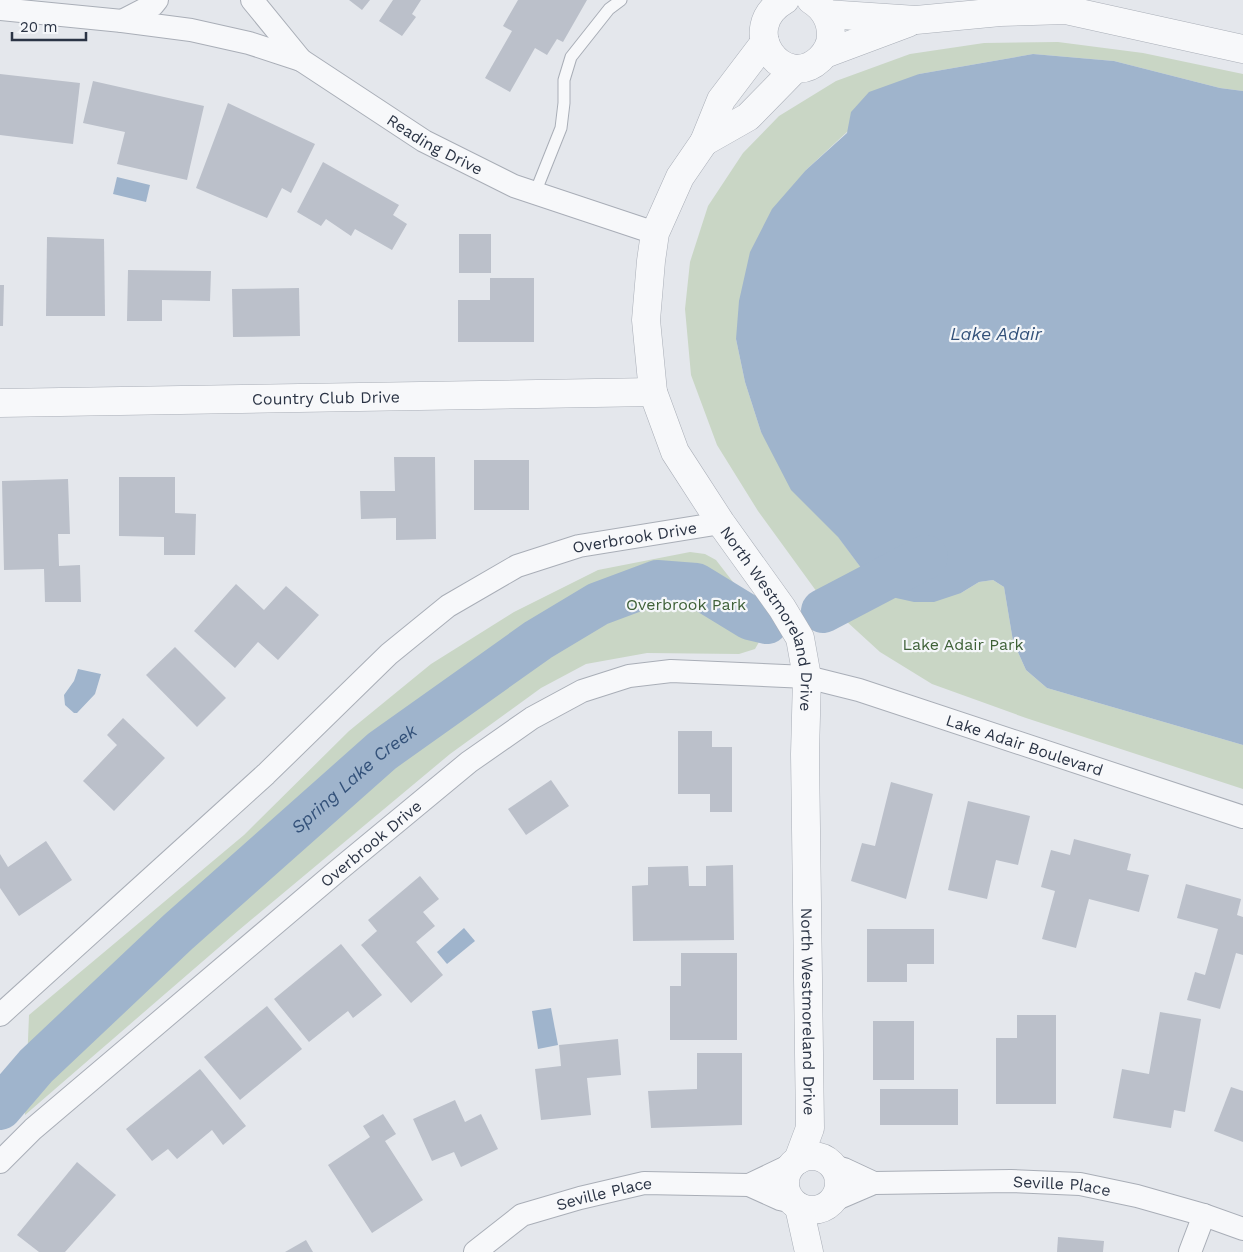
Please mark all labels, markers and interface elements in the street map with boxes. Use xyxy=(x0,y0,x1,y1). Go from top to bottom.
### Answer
scale bar xyxy=(12,10,86,42)
text: 20 m xyxy=(20,18,58,36)
street label: Reading Drive xyxy=(384,110,486,178)
water label: Lake Adair xyxy=(950,323,1043,344)
street label: Country Club Drive xyxy=(252,387,400,408)
street label: Overbrook Drive xyxy=(570,518,698,557)
street label: North Westmoreland Drive xyxy=(717,522,817,712)
park label: Overbrook Park xyxy=(626,595,746,614)
park label: Lake Adair Park xyxy=(902,635,1024,654)
street label: Lake Adair Boulevard xyxy=(944,710,1106,780)
water label: Spring Lake Creek xyxy=(286,719,422,837)
street label: Overbrook Drive xyxy=(316,796,425,891)
street label: North Westmoreland Drive xyxy=(798,907,819,1116)
street label: Seville Place xyxy=(1013,1172,1113,1200)
street label: Seville Place xyxy=(554,1173,652,1214)

